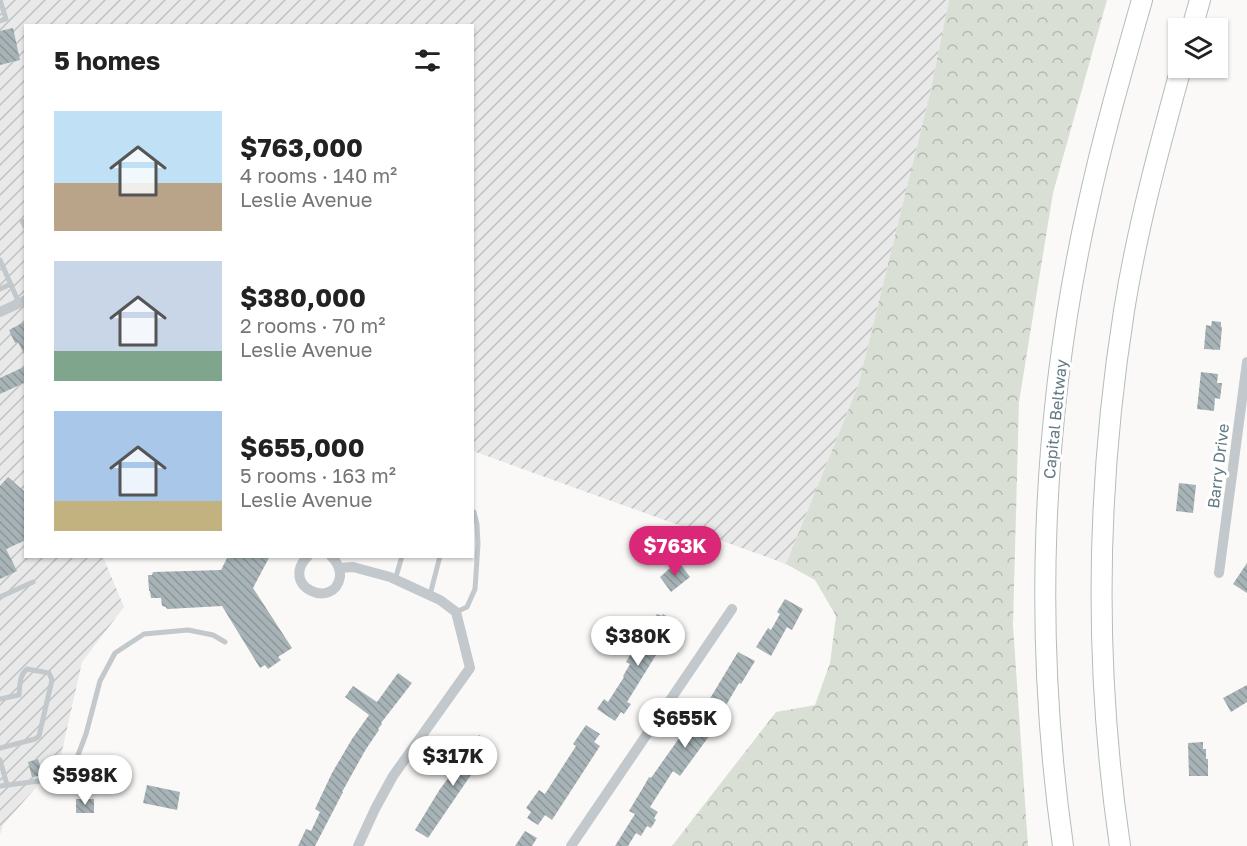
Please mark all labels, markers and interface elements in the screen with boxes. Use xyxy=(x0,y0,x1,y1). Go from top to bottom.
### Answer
map controls xyxy=(1168,18,1228,78)
button: layers xyxy=(1168,18,1228,78)
icon: filters xyxy=(411,44,444,77)
text: 5 homes xyxy=(54,45,160,76)
text: $763,000 xyxy=(240,132,363,163)
icon: home xyxy=(102,135,174,207)
text: 4 rooms · 140 m² xyxy=(240,163,397,187)
text: Leslie Avenue xyxy=(240,187,372,211)
text: $380,000 xyxy=(240,282,366,313)
icon: home xyxy=(102,285,174,357)
text: 2 rooms · 70 m² xyxy=(240,313,385,337)
text: Leslie Avenue xyxy=(240,337,372,361)
street label: Capital Beltway xyxy=(1039,358,1071,480)
street label: Barry Drive xyxy=(1203,422,1233,510)
text: $655,000 xyxy=(240,432,365,463)
icon: home xyxy=(102,435,174,507)
text: 5 rooms · 163 m² xyxy=(240,463,396,487)
text: Leslie Avenue xyxy=(240,487,372,511)
pin: $763K xyxy=(633,526,717,577)
text: $763K xyxy=(643,533,707,557)
pin: $380K xyxy=(596,616,680,667)
text: $380K xyxy=(605,623,671,647)
pin: $655K xyxy=(643,698,727,749)
text: $655K xyxy=(653,705,718,729)
pin: $317K xyxy=(411,736,495,787)
text: $317K xyxy=(422,743,484,767)
pin: $598K xyxy=(43,755,127,806)
text: $598K xyxy=(52,762,118,786)

